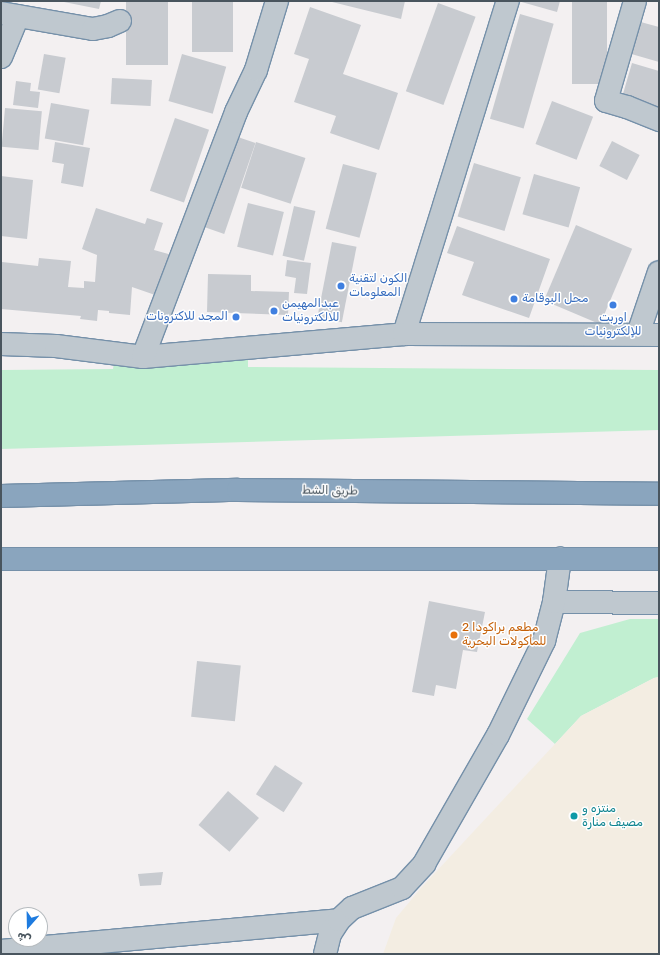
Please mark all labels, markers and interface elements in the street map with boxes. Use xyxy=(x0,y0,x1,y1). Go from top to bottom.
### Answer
place label: الكون لتقنية المعلومات xyxy=(349,272,407,300)
marker: الكون لتقنية المعلومات xyxy=(336,281,346,291)
place label: محل البوقامة xyxy=(522,292,588,306)
marker: محل البوقامة xyxy=(509,294,519,304)
place label: عبدالمهيمن للالكترونيات xyxy=(282,297,339,325)
marker: اوربت للإلكترونيات xyxy=(608,300,618,310)
marker: عبدالمهيمن للالكترونيات xyxy=(269,306,279,316)
place label: المجد للاكترونات xyxy=(146,310,228,324)
place label: اوربت للإلكترونيات xyxy=(584,311,642,339)
marker: المجد للاكترونات xyxy=(231,312,241,322)
street label: طريق الشط xyxy=(302,483,358,499)
place label: مطعم براكودا 2 للمأكولات البحرية xyxy=(462,621,547,649)
marker: مطعم براكودا 2 للمأكولات البحرية xyxy=(449,630,459,640)
place label: منتزه و مصيف منارة xyxy=(582,802,643,830)
marker: منتزه و مصيف منارة xyxy=(569,811,579,821)
north arrow xyxy=(8,907,48,947)
text: ش xyxy=(15,929,33,946)

